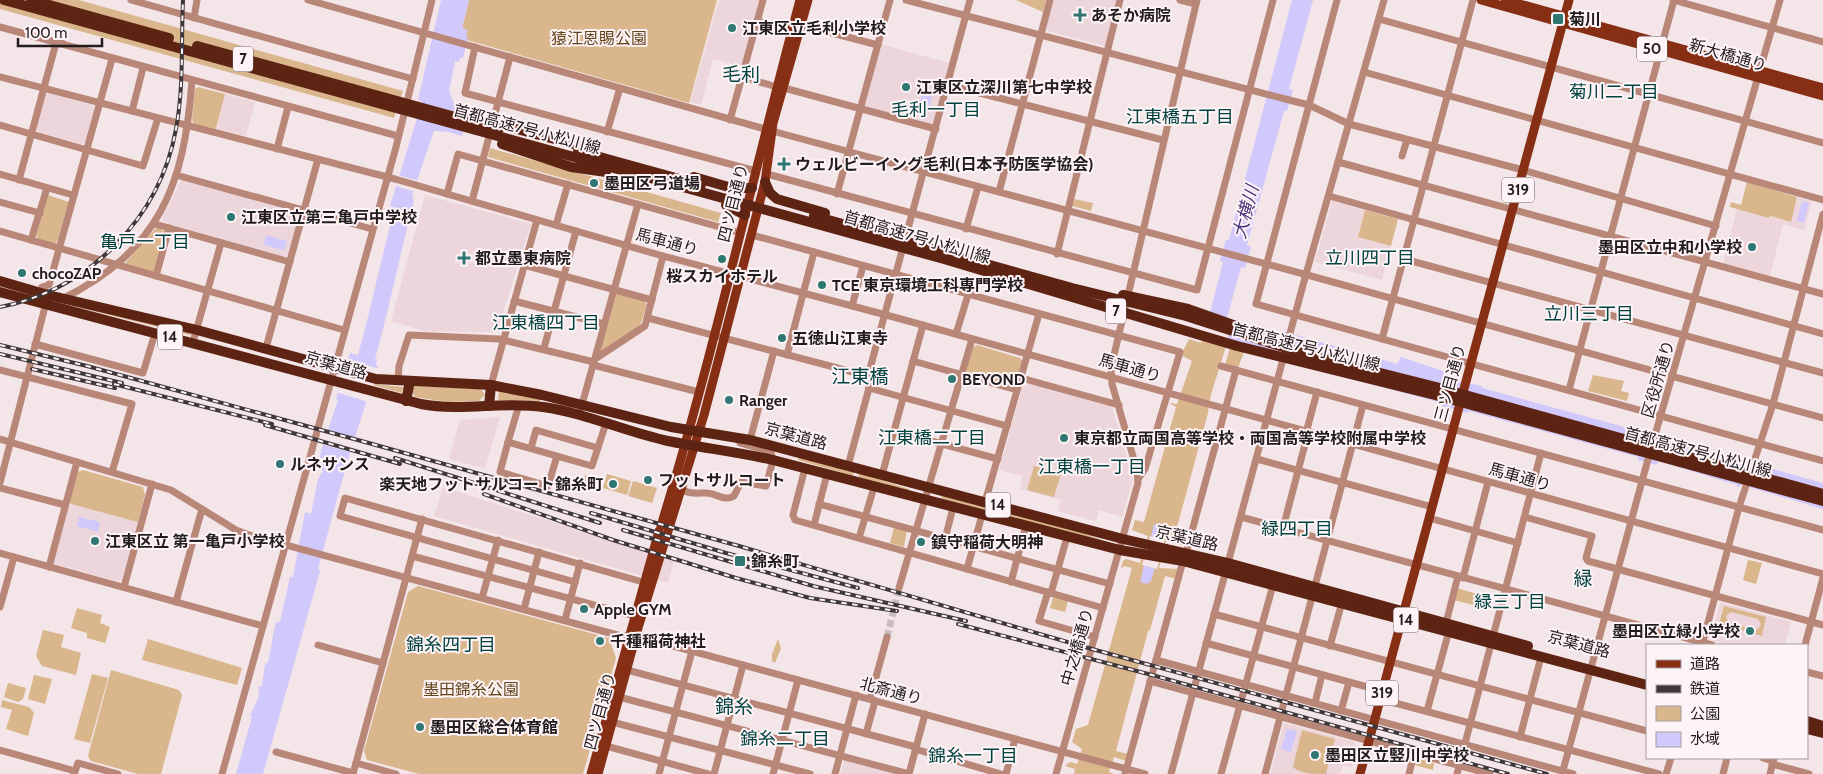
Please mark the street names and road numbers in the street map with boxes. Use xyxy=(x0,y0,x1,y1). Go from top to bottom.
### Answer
street label: 新大橋通り xyxy=(1687,35,1769,75)
road number: 50 xyxy=(1637,36,1667,62)
road number: 7 xyxy=(233,46,253,72)
street label: 首都高速7号小松川線 xyxy=(451,100,603,158)
street label: 四ツ目通り xyxy=(714,162,752,244)
road number: 319 xyxy=(1502,178,1534,202)
street label: 首都高速7号小松川線 xyxy=(841,207,993,267)
street label: 馬車通り xyxy=(634,225,700,259)
road number: 7 xyxy=(1106,298,1126,324)
street label: 首都高速7号小松川線 xyxy=(1230,319,1382,375)
road number: 14 xyxy=(158,324,182,350)
street label: 区役所通り xyxy=(1638,338,1678,420)
street label: 三ツ目通り xyxy=(1430,342,1470,424)
street label: 京葉道路 xyxy=(303,347,369,383)
street label: 馬車通り xyxy=(1097,350,1163,386)
street label: 京葉道路 xyxy=(763,419,829,453)
street label: 首都高速7号小松川線 xyxy=(1622,423,1774,481)
street label: 馬車通り xyxy=(1487,459,1553,495)
road number: 14 xyxy=(986,492,1010,518)
street label: 京葉道路 xyxy=(1154,522,1220,554)
street label: 中之橋通り xyxy=(1057,606,1097,688)
road number: 14 xyxy=(1394,608,1418,632)
street label: 京葉道路 xyxy=(1546,627,1612,661)
street label: 四ツ目通り xyxy=(580,670,620,752)
street label: 北斎通り xyxy=(858,674,924,708)
road number: 319 xyxy=(1366,680,1398,706)

